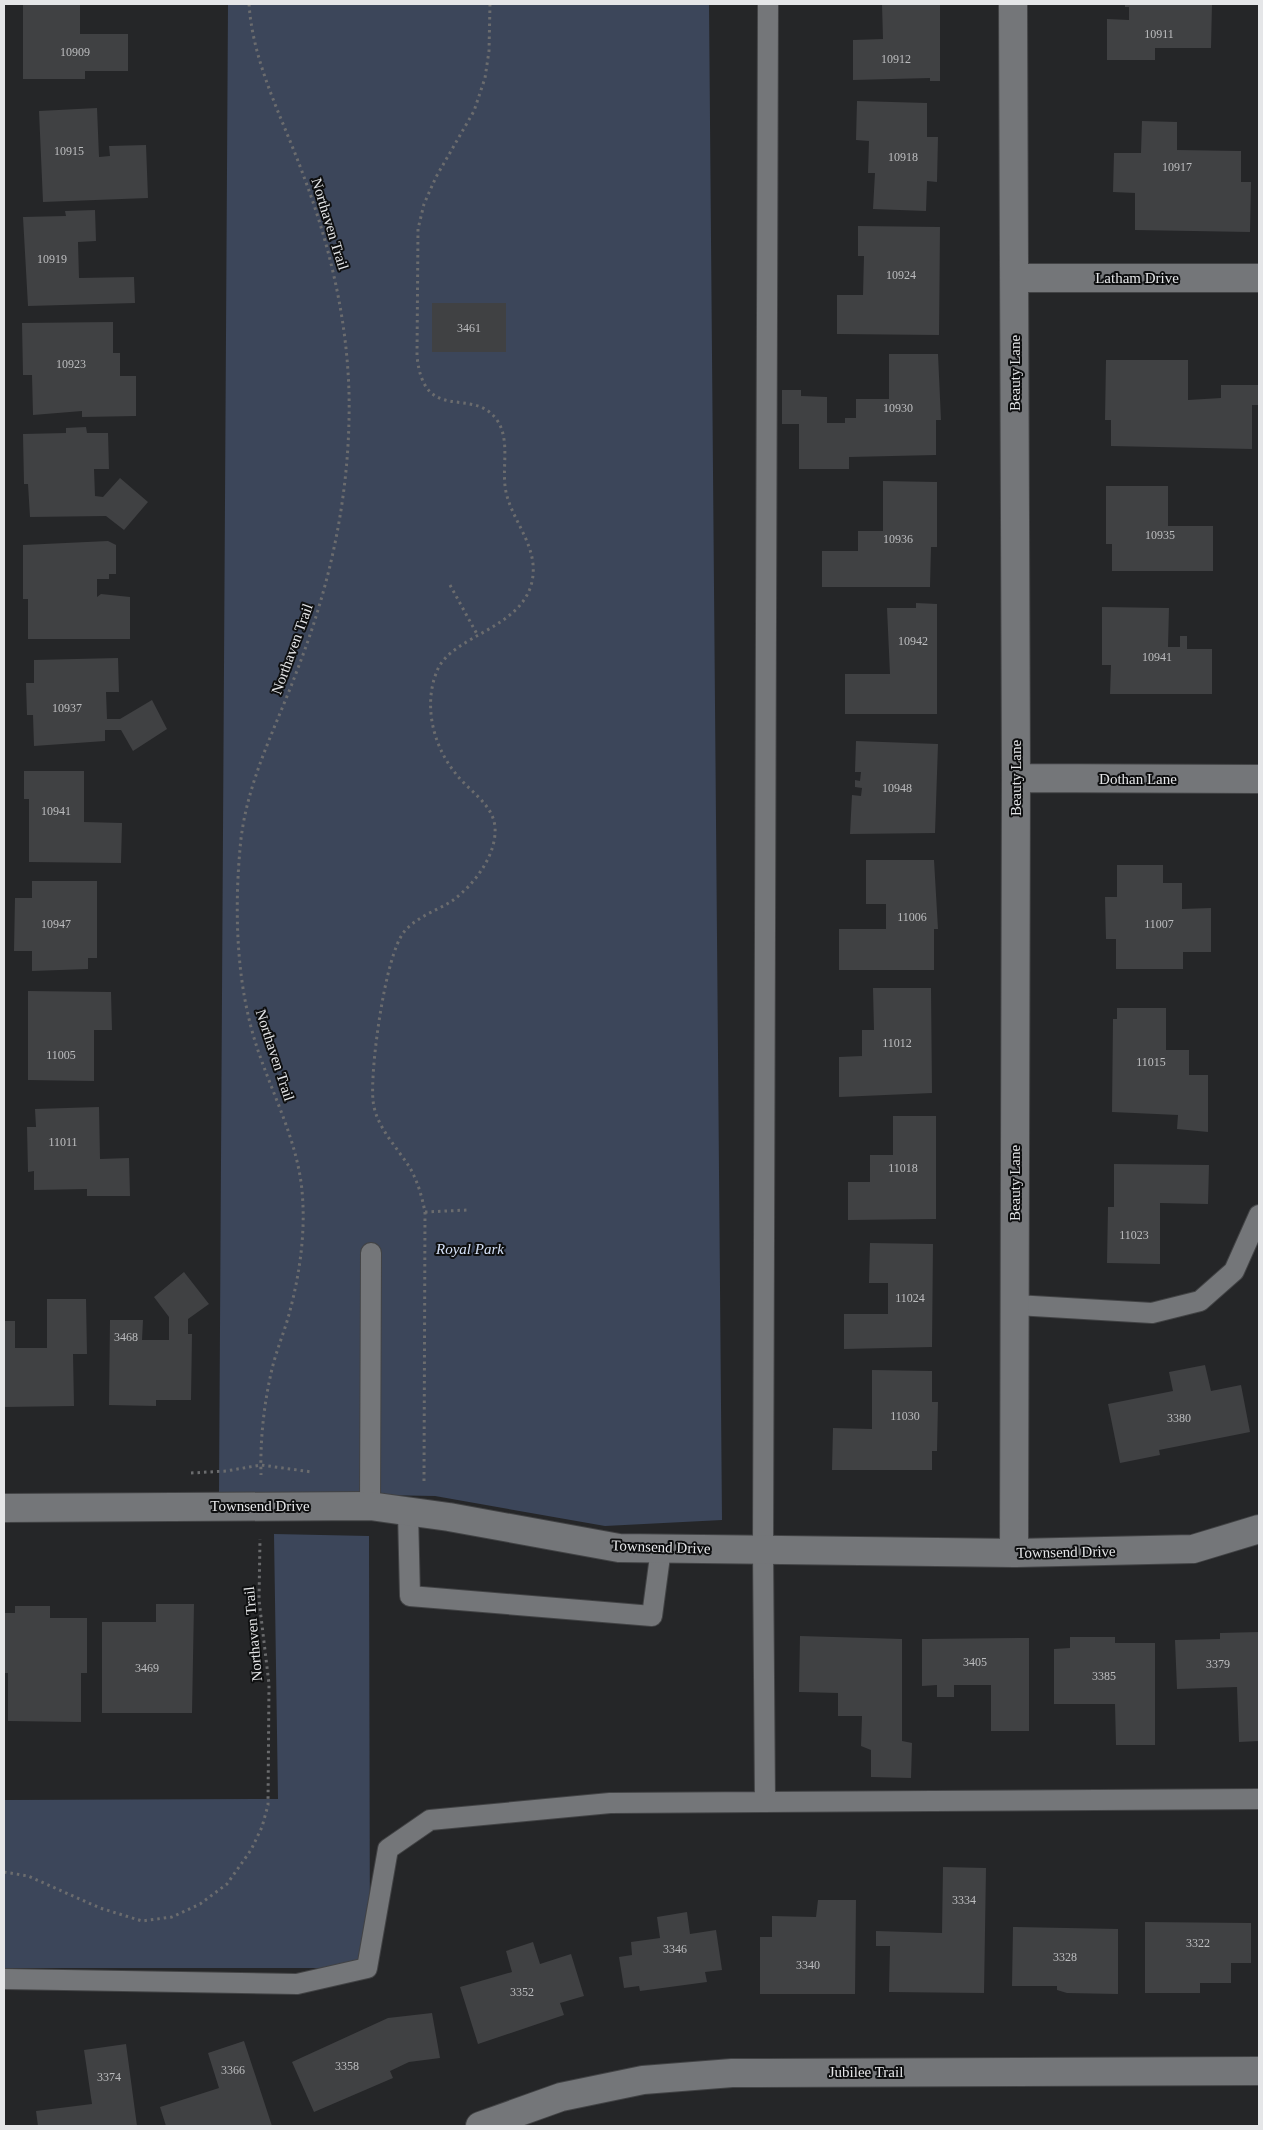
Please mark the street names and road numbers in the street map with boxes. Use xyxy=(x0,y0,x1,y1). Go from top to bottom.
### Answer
street label: Northaven Trail xyxy=(308,176,352,272)
street label: Latham Drive xyxy=(1095,270,1179,286)
street label: Beauty Lane xyxy=(1007,335,1023,411)
street label: Northaven Trail xyxy=(268,601,316,697)
street label: Beauty Lane xyxy=(1008,740,1024,816)
street label: Dothan Lane xyxy=(1099,771,1177,787)
street label: Northaven Trail xyxy=(253,1007,297,1103)
street label: Beauty Lane xyxy=(1007,1145,1023,1221)
street label: Townsend Drive xyxy=(210,1498,310,1514)
street label: Townsend Drive xyxy=(611,1537,711,1557)
street label: Townsend Drive xyxy=(1016,1543,1116,1561)
street label: Northaven Trail xyxy=(241,1586,265,1682)
street label: Jubilee Trail xyxy=(829,2064,903,2080)

